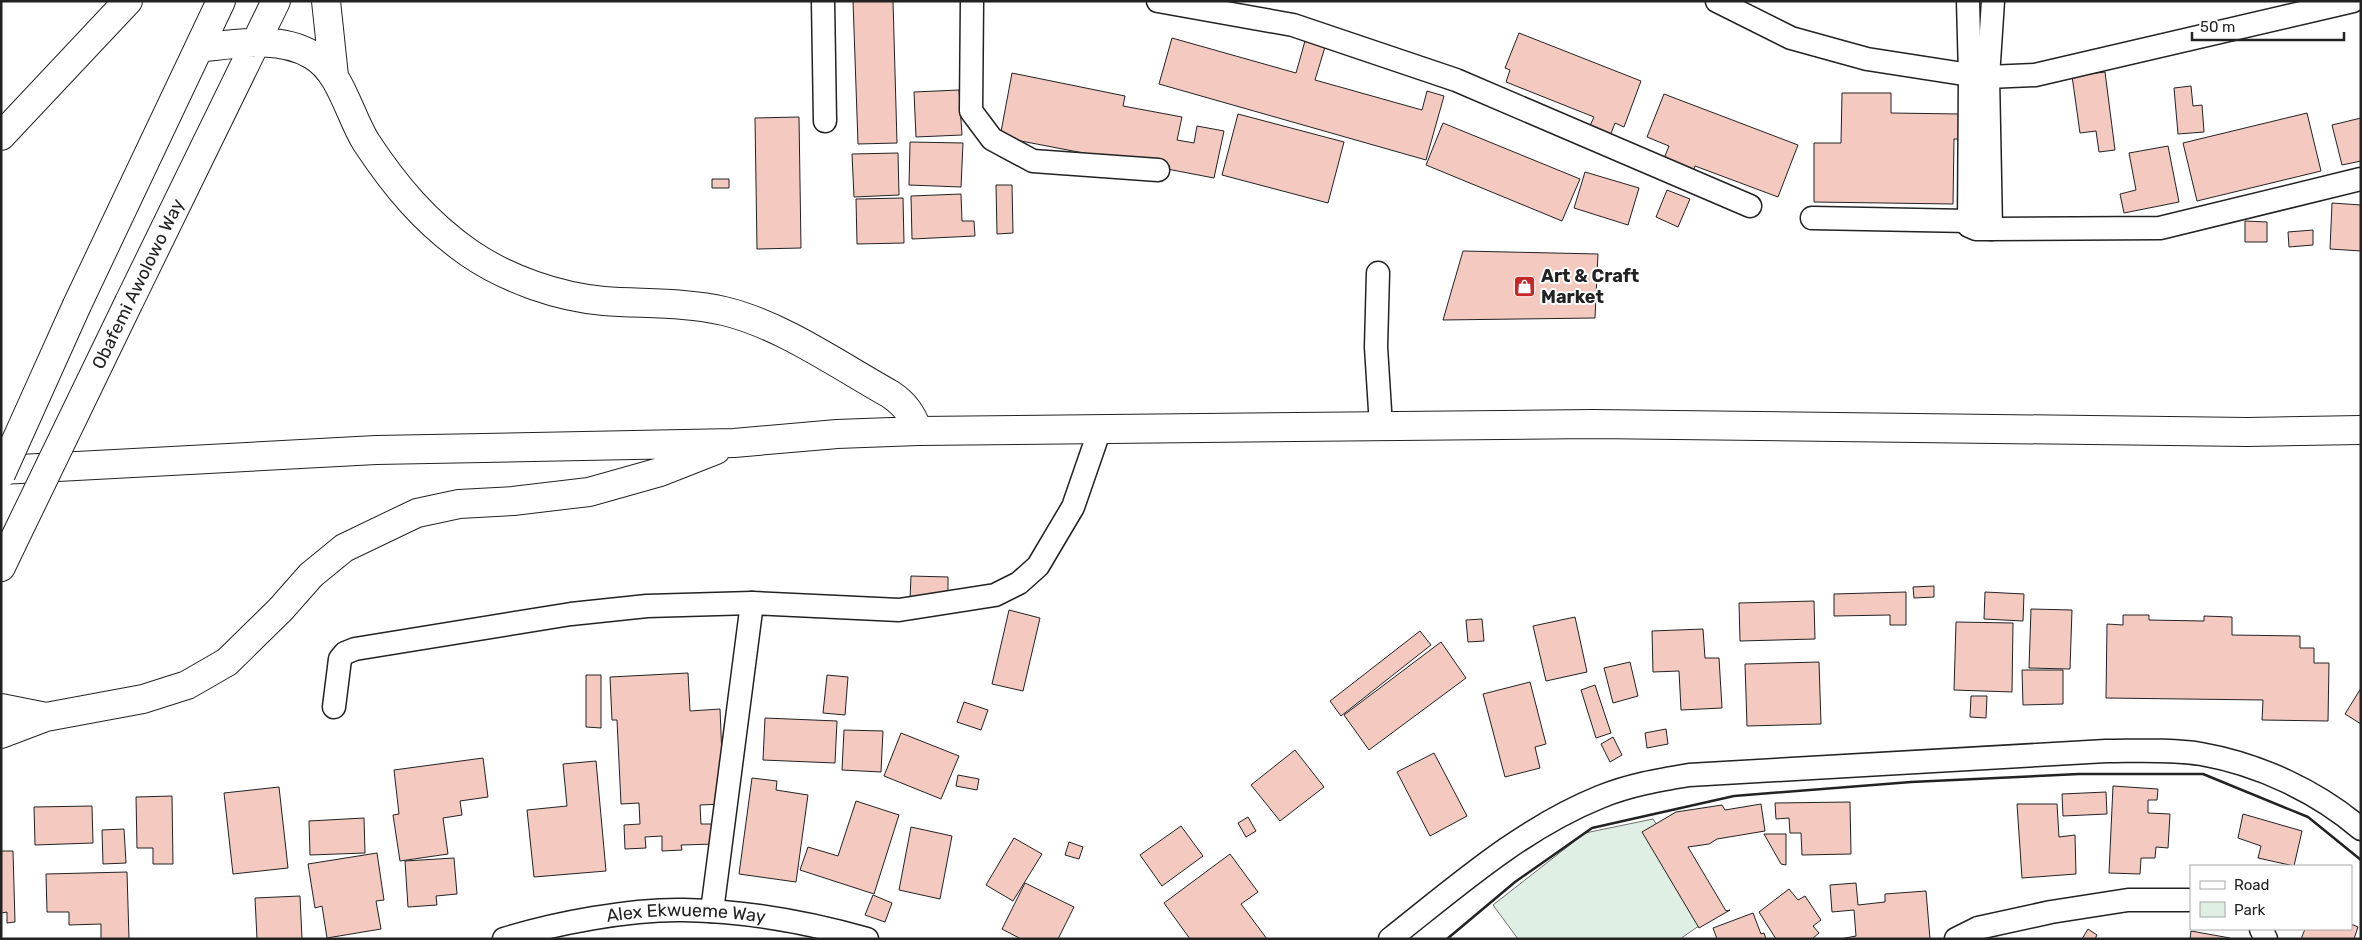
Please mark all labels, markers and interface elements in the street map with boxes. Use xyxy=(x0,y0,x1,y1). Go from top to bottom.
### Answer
scale bar xyxy=(2192,10,2344,42)
text: 50 m xyxy=(2200,18,2235,36)
street label: Obafemi Awolowo Way xyxy=(87,195,189,373)
place label: Art & Craft Market xyxy=(1541,265,1639,308)
shop icon: Art & Craft Market xyxy=(1513,274,1537,298)
legend xyxy=(2190,865,2352,930)
text: Road xyxy=(2234,876,2270,894)
street label: Alex Ekwueme Way xyxy=(605,899,767,928)
text: Park xyxy=(2234,901,2265,919)

